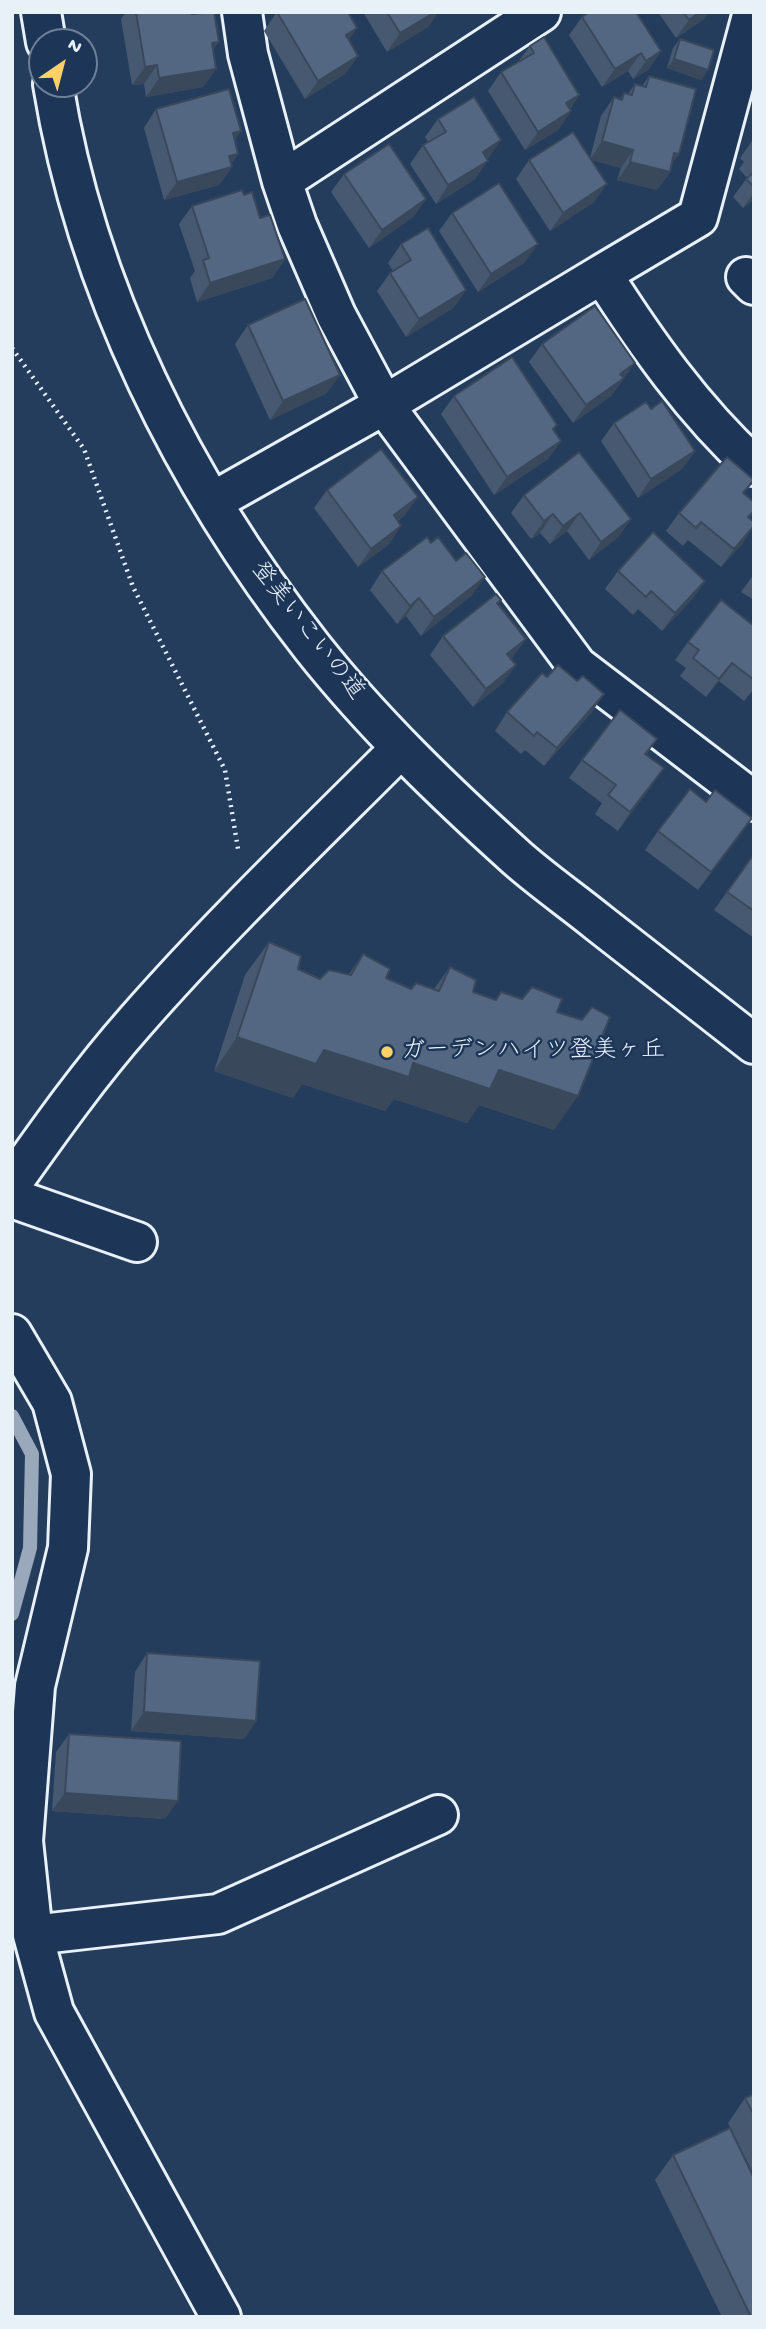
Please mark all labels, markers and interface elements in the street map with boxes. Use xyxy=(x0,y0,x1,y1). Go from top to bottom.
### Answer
north arrow xyxy=(28,28,98,98)
text: N xyxy=(63,34,86,60)
street label: 登美いこいの道 xyxy=(243,557,369,707)
place label: ガーデンハイツ登美ヶ丘 xyxy=(401,1038,665,1066)
marker: ガーデンハイツ登美ヶ丘 xyxy=(379,1044,395,1060)

